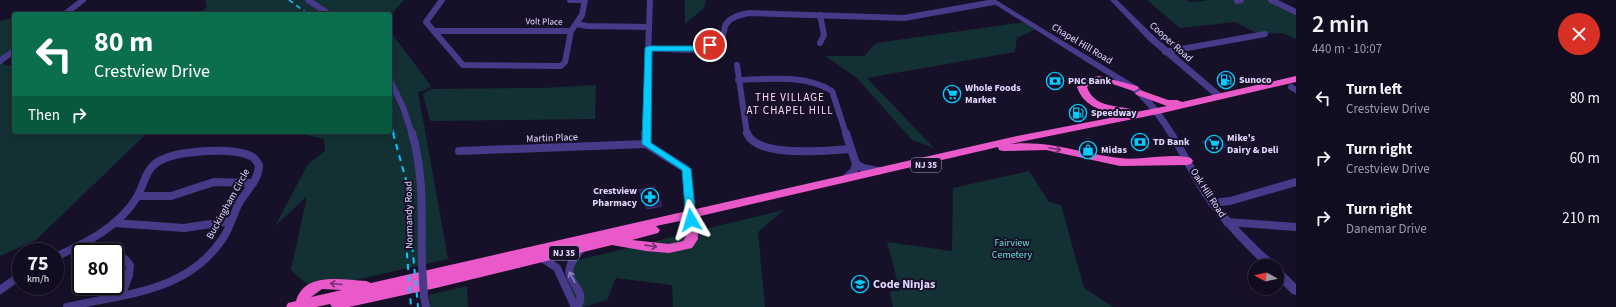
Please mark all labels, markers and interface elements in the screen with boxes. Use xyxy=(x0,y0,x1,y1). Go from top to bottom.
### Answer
text: 2 min xyxy=(1312,7,1369,42)
button: close xyxy=(1558,13,1600,55)
street label: Volt Place xyxy=(525,15,563,29)
street label: Cooper Road xyxy=(1146,19,1196,65)
street label: Chapel Hill Road xyxy=(1049,20,1115,68)
text: 80 m xyxy=(94,22,153,62)
icon: left xyxy=(28,28,80,80)
pin xyxy=(693,28,727,62)
icon: arrive xyxy=(699,34,721,56)
text: 440 m · 10:07 xyxy=(1312,40,1382,58)
text: Crestview Drive xyxy=(94,59,210,84)
fuel station icon: Sunoco xyxy=(1216,70,1236,90)
bank icon: PNC Bank xyxy=(1045,71,1065,91)
place label: Sunoco xyxy=(1239,73,1272,87)
place label: PNC Bank xyxy=(1068,74,1111,88)
text: Turn left xyxy=(1346,79,1402,100)
place label: Whole Foods Market xyxy=(965,81,1021,107)
supermarket icon: Whole Foods Market xyxy=(942,84,962,104)
icon: left xyxy=(1312,87,1334,109)
text: 80 m xyxy=(1570,88,1600,109)
district label: THE VILLAGE AT CHAPEL HILL xyxy=(746,90,834,118)
text: Crestview Drive xyxy=(1346,100,1430,118)
fuel station icon: Speedway xyxy=(1068,103,1088,123)
icon: right xyxy=(68,104,90,126)
text: Then xyxy=(28,105,60,126)
place label: Speedway xyxy=(1091,106,1137,120)
street label: Martin Place xyxy=(526,130,578,146)
place label: Mike's Dairy & Deli xyxy=(1227,131,1279,157)
bank icon: TD Bank xyxy=(1130,132,1150,152)
supermarket icon: Mike's Dairy & Deli xyxy=(1204,134,1224,154)
place label: TD Bank xyxy=(1153,135,1190,149)
text: Turn right xyxy=(1346,139,1412,160)
shop icon: Midas xyxy=(1078,140,1098,160)
place label: Midas xyxy=(1101,143,1127,157)
one-way arrow xyxy=(1048,145,1061,153)
icon: right xyxy=(1312,147,1334,169)
text: 60 m xyxy=(1570,148,1600,169)
road number: NJ 35 xyxy=(911,158,941,172)
text: Crestview Drive xyxy=(1346,160,1430,178)
street label: Buckingham Circle xyxy=(203,166,253,242)
street label: Oak Hill Road xyxy=(1187,166,1229,220)
street label: Normandy Road xyxy=(401,181,417,249)
place label: Crestview Pharmacy xyxy=(592,184,638,210)
pharmacy icon: Crestview Pharmacy xyxy=(640,187,660,207)
position arrow xyxy=(670,199,712,241)
text: Turn right xyxy=(1346,199,1412,220)
icon: right xyxy=(1312,207,1334,229)
text: 210 m xyxy=(1562,208,1600,229)
text: Danemar Drive xyxy=(1346,220,1427,238)
park label: Fairview Cemetery xyxy=(992,236,1033,262)
one-way arrow xyxy=(645,242,658,250)
speed limit sign: 80 xyxy=(72,243,124,295)
road number: NJ 35 xyxy=(549,246,579,260)
text: 75 xyxy=(27,250,49,278)
north arrow xyxy=(1248,259,1284,295)
map controls xyxy=(1248,259,1284,295)
one-way arrow xyxy=(568,271,575,283)
text: km/h xyxy=(27,272,49,286)
school or university icon: Code Ninjas xyxy=(850,274,870,294)
place label: Code Ninjas xyxy=(873,276,935,293)
one-way arrow xyxy=(330,281,343,288)

